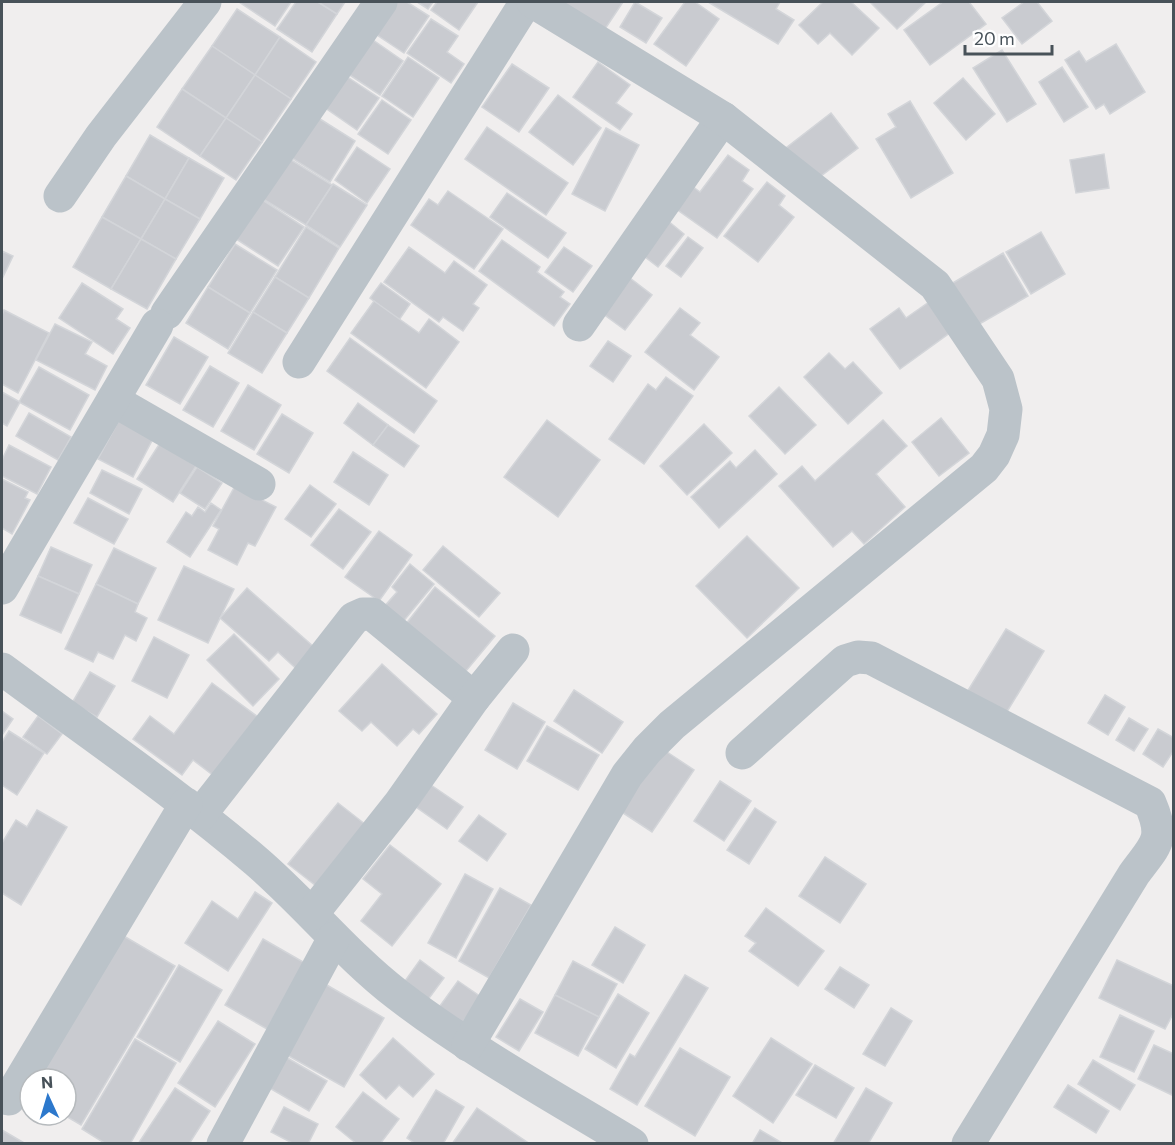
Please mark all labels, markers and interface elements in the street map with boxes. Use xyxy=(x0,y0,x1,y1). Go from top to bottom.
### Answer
scale bar xyxy=(965,18,1052,56)
text: 20 m xyxy=(974,27,1015,49)
north arrow xyxy=(18,1067,78,1127)
text: N xyxy=(40,1072,54,1091)

